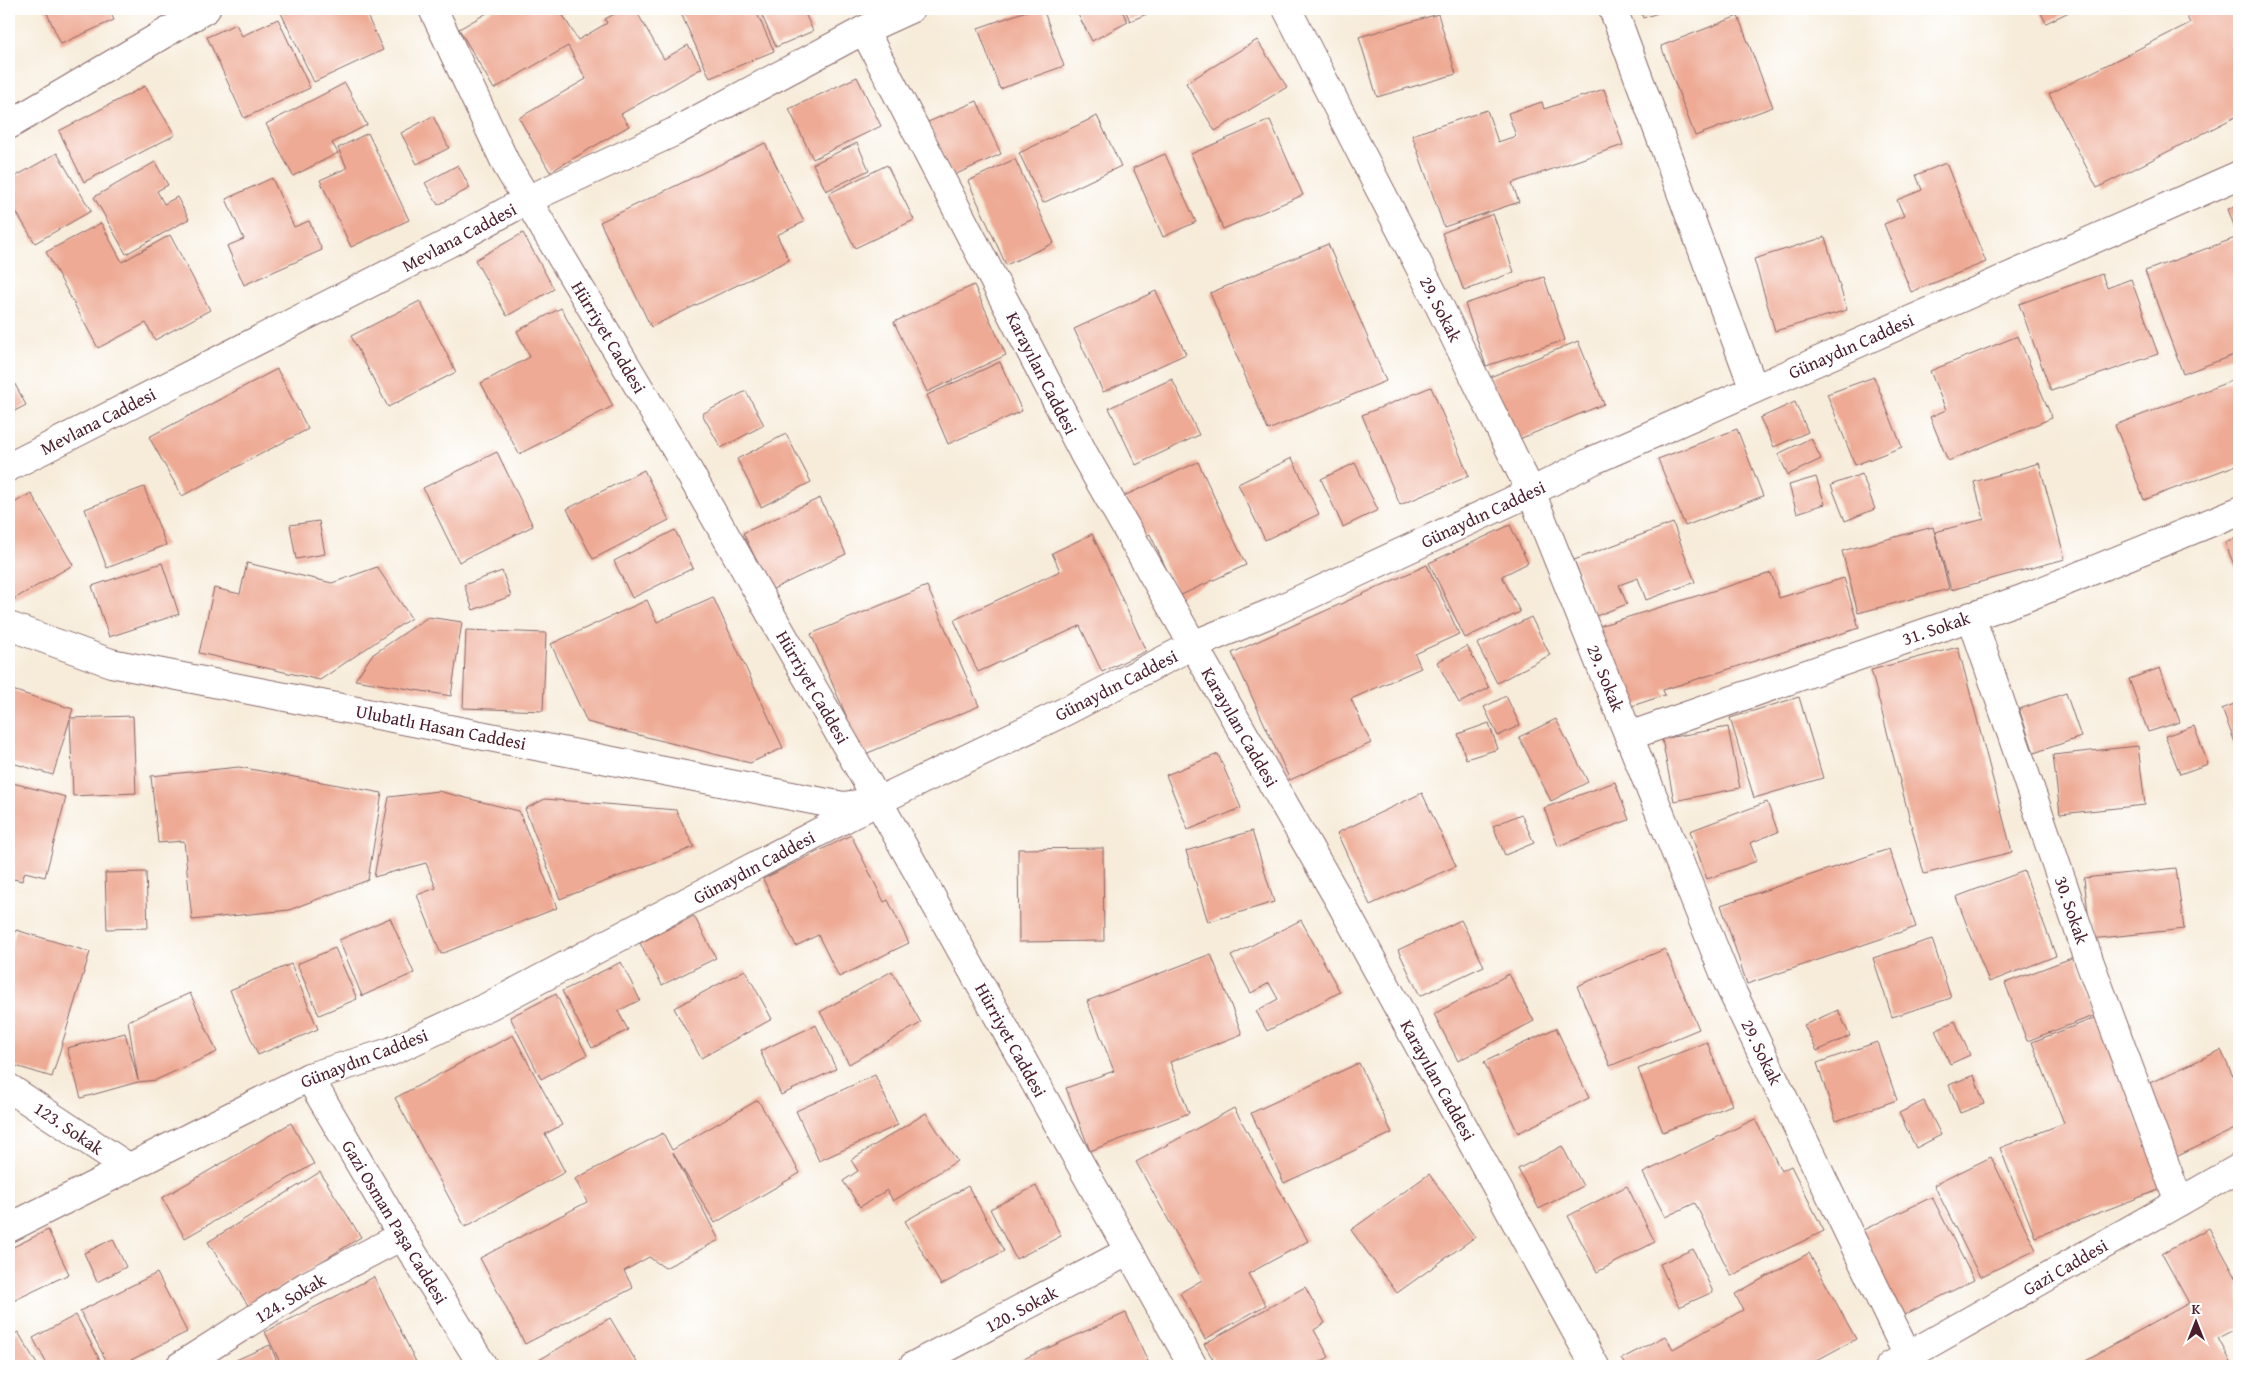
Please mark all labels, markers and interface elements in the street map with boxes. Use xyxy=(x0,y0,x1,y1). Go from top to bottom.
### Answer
street label: Mevlana Caddesi xyxy=(397,195,521,279)
street label: 29. Sokak xyxy=(1413,271,1469,347)
street label: Hürriyet Caddesi xyxy=(565,276,653,398)
street label: Günaydın Caddesi xyxy=(1784,306,1918,386)
street label: Karayılan Caddesi xyxy=(999,307,1085,439)
street label: Mevlana Caddesi xyxy=(36,380,160,462)
street label: Günaydın Caddesi xyxy=(1416,473,1550,555)
street label: 31. Sokak xyxy=(1898,603,1974,652)
street label: Hürriyet Caddesi xyxy=(770,625,856,749)
street label: 29. Sokak xyxy=(1580,640,1632,716)
street label: Günaydın Caddesi xyxy=(1050,642,1182,728)
street label: Karayılan Caddesi xyxy=(1195,662,1285,792)
street label: Ulubatlı Hasan Caddesi xyxy=(353,697,529,757)
street label: Günaydın Caddesi xyxy=(688,823,820,911)
street label: 30. Sokak xyxy=(2048,872,2097,948)
street label: Hürriyet Caddesi xyxy=(968,978,1054,1102)
street label: 29. Sokak xyxy=(1734,1014,1790,1090)
street label: Karayılan Caddesi xyxy=(1394,1015,1482,1145)
street label: Günaydın Caddesi xyxy=(296,1021,432,1095)
street label: 123. Sokak xyxy=(29,1095,110,1162)
street label: Gazi Osman Paşa Caddesi xyxy=(335,1135,455,1309)
street label: Gazi Caddesi xyxy=(2017,1232,2113,1302)
street label: 124. Sokak xyxy=(249,1266,332,1330)
street label: 120. Sokak xyxy=(980,1278,1063,1339)
north arrow xyxy=(2170,1298,2220,1348)
text: K xyxy=(2192,1299,2201,1319)

